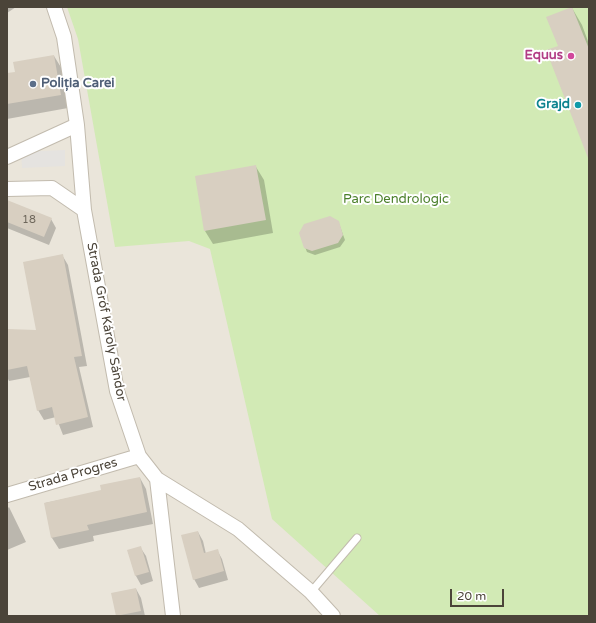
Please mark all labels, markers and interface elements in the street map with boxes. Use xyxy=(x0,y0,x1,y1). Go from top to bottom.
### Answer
place label: Equus xyxy=(525,48,563,64)
marker: Equus xyxy=(566,51,576,61)
place label: Poliția Carei xyxy=(41,76,115,92)
marker: Poliția Carei xyxy=(28,79,38,89)
place label: Grajd xyxy=(536,97,570,113)
marker: Grajd xyxy=(573,100,583,110)
park label: Parc Dendrologic xyxy=(343,192,449,208)
house number: 18 xyxy=(22,213,36,227)
street label: Strada Gróf Károly Sándor xyxy=(83,241,129,403)
street label: Strada Progres xyxy=(27,455,119,495)
scale bar xyxy=(452,581,506,607)
text: 20 m xyxy=(457,589,486,603)

